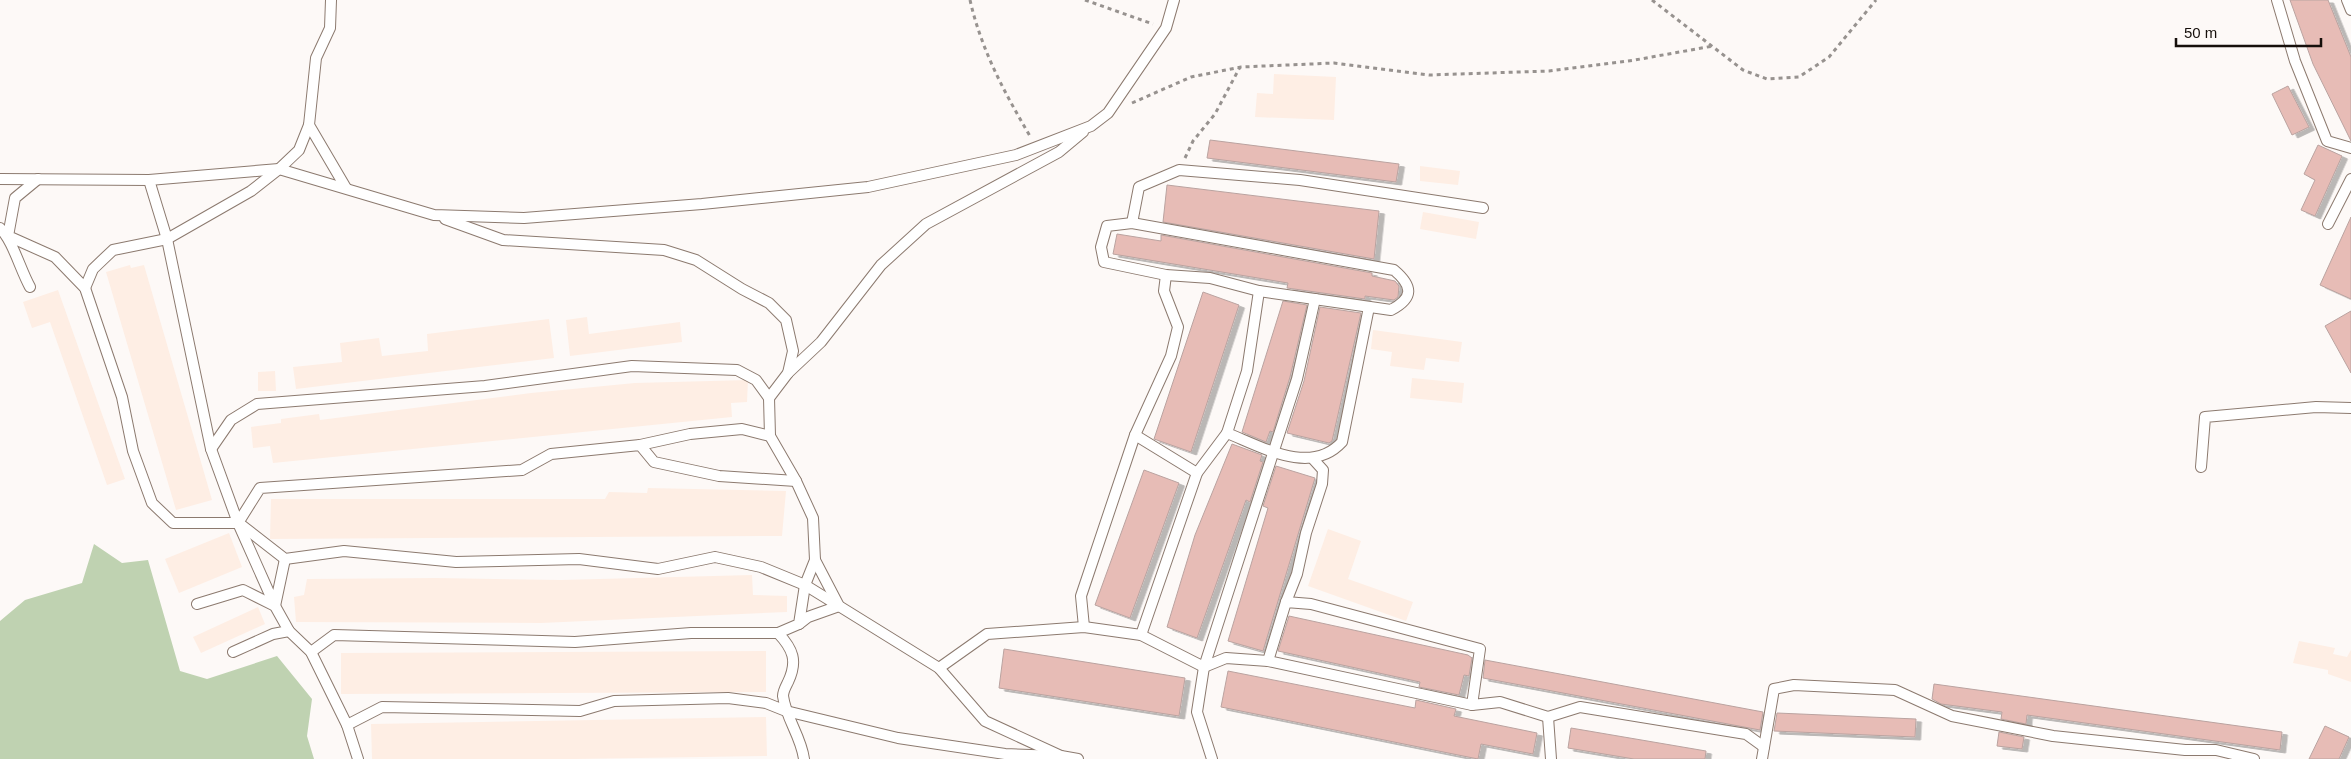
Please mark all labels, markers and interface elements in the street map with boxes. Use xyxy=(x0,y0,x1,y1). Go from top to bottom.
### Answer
scale bar xyxy=(2176,15,2321,47)
text: 50 m xyxy=(2184,24,2217,41)

